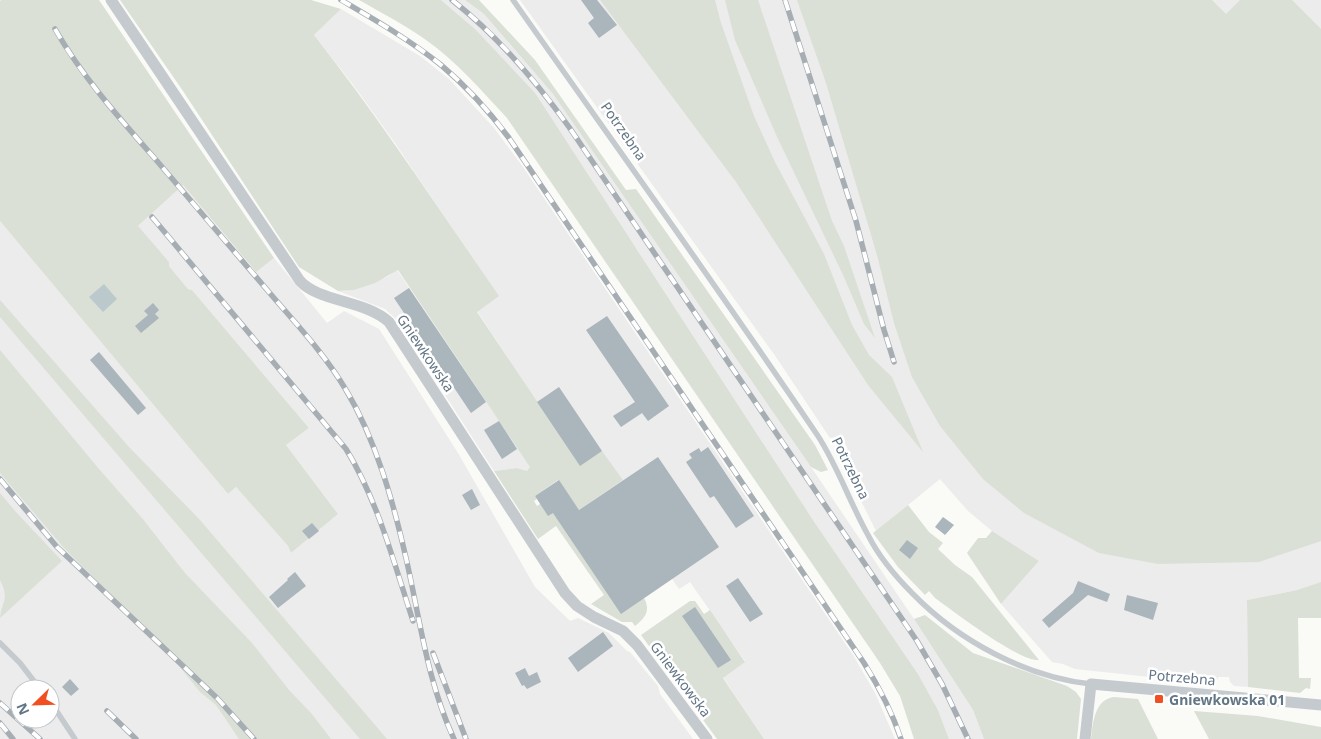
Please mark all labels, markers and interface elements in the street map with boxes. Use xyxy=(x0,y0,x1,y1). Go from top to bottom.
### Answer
street label: Potrzebna xyxy=(597,98,651,164)
street label: Gniewkowska xyxy=(393,310,459,396)
street label: Potrzebna xyxy=(828,434,874,502)
street label: Gniewkowska xyxy=(646,637,716,721)
street label: Potrzebna xyxy=(1148,665,1216,689)
north arrow xyxy=(10,679,60,729)
place label: Gniewkowska 01 xyxy=(1169,690,1285,709)
marker: Gniewkowska 01 xyxy=(1153,693,1165,705)
text: N xyxy=(12,700,34,718)

